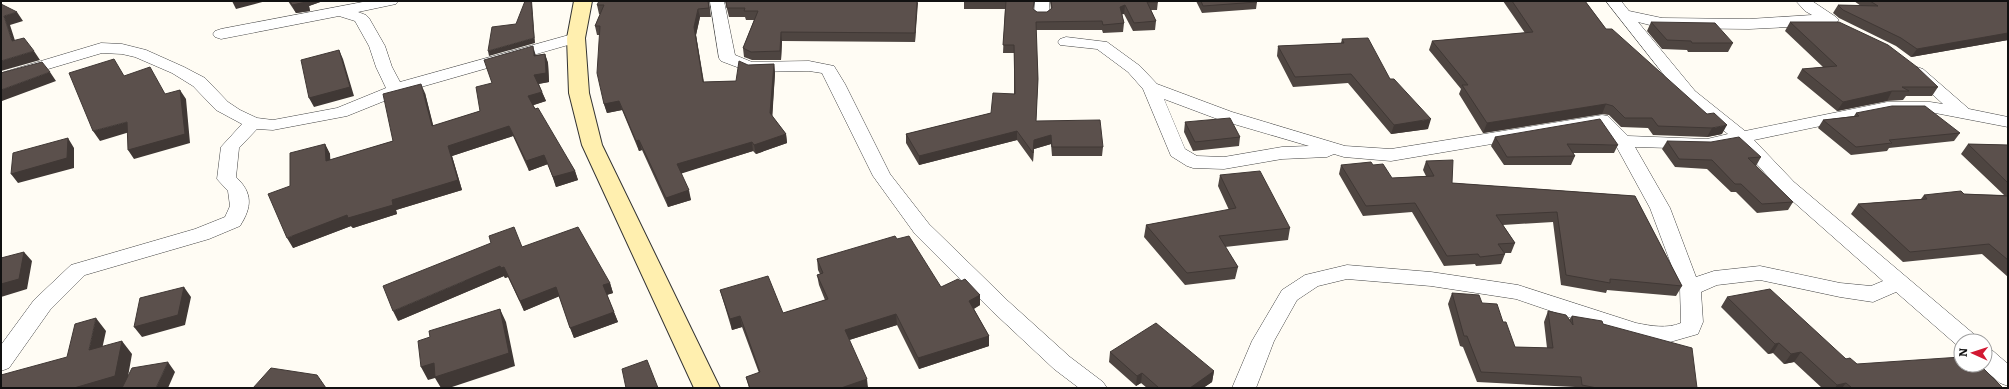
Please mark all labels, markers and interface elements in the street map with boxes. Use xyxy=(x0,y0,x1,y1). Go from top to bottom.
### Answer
north arrow xyxy=(1953,333,1993,373)
text: N xyxy=(1954,347,1970,357)

